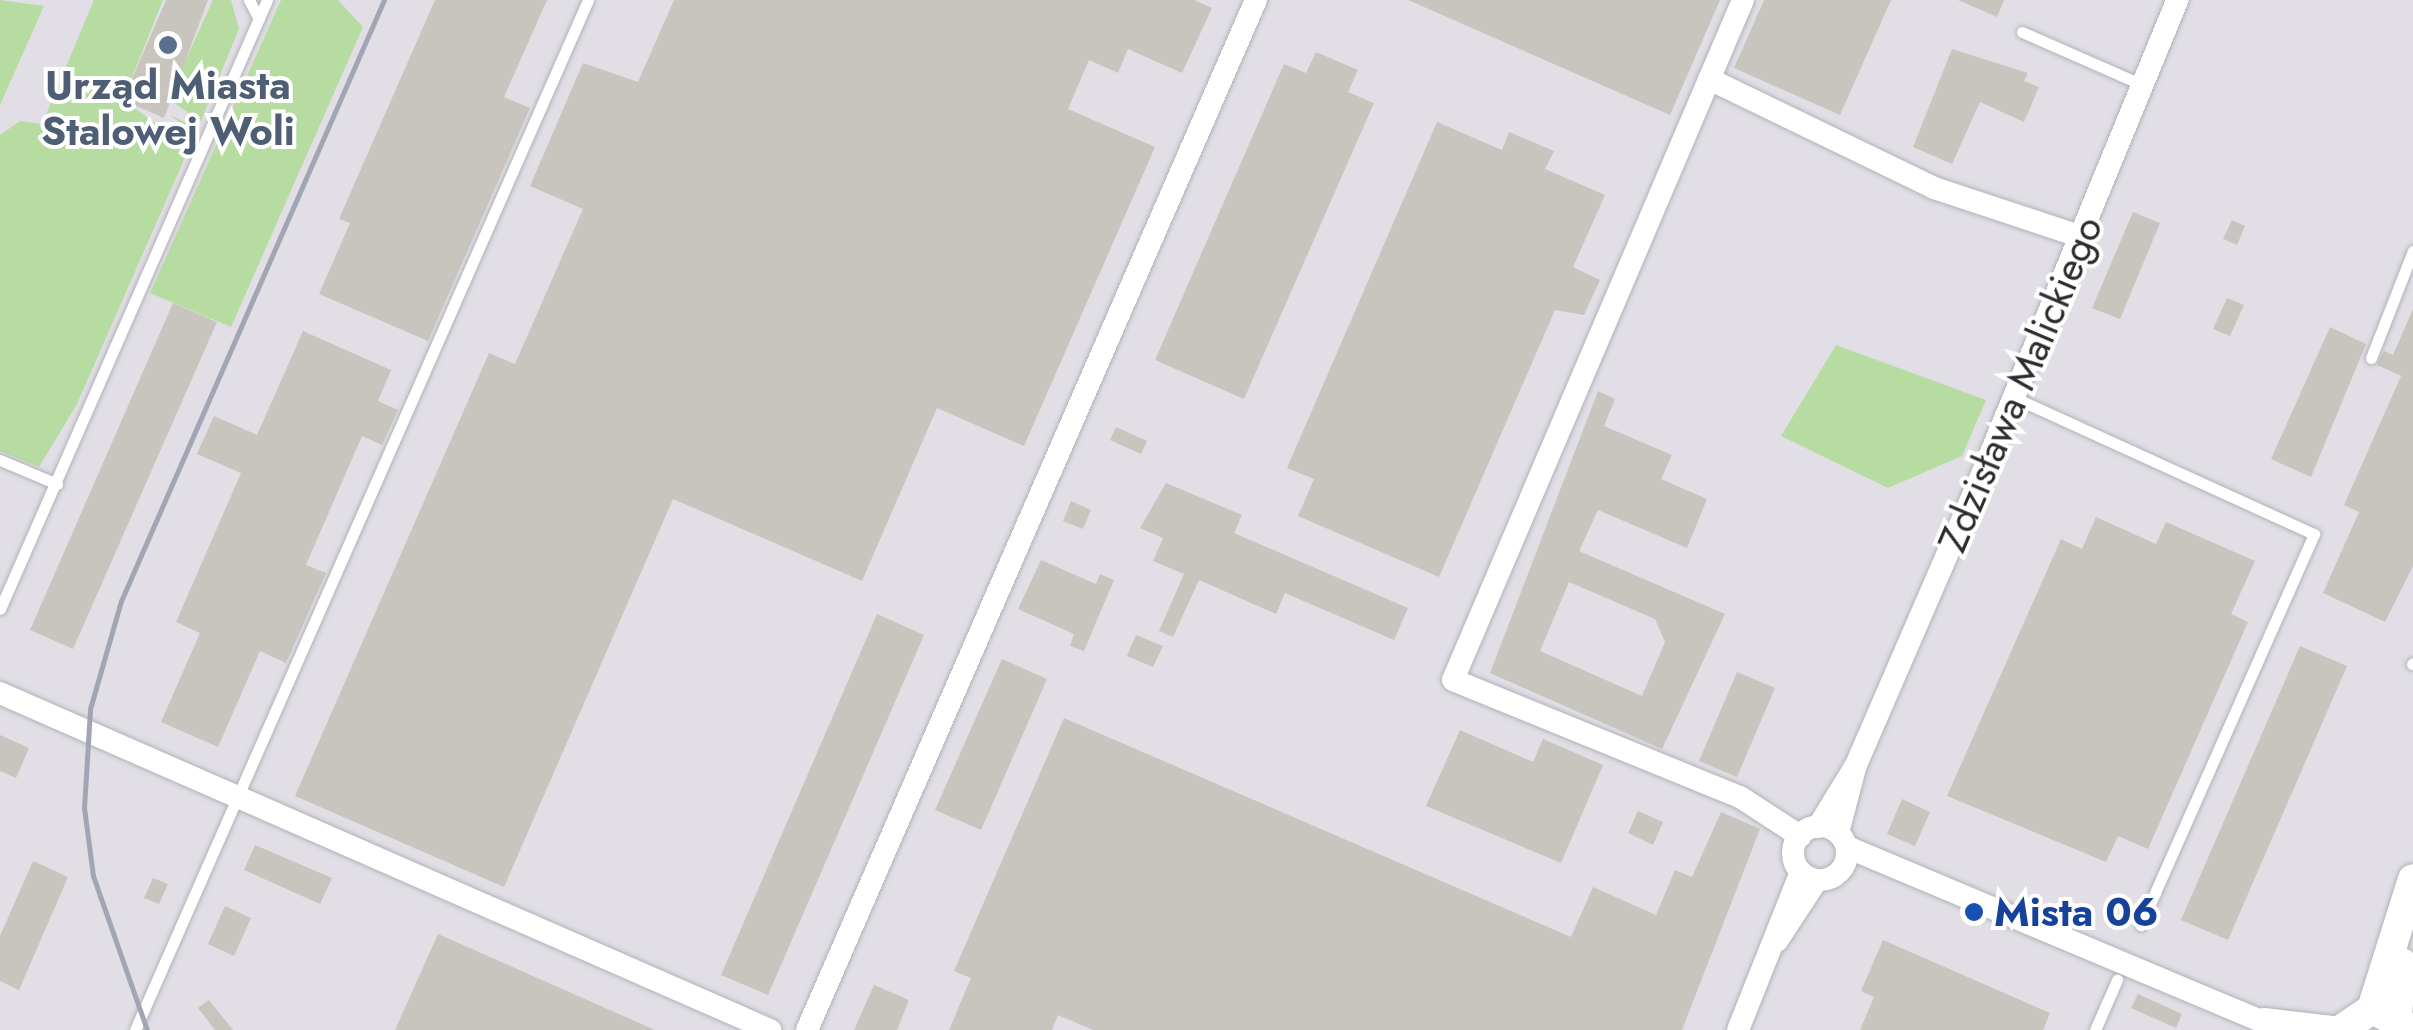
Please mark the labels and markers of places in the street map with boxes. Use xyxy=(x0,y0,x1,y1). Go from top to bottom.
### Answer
marker: Urząd Miasta Stalowej Woli xyxy=(157,34,179,56)
place label: Urząd Miasta Stalowej Woli xyxy=(41,61,295,155)
place label: Mista 06 xyxy=(1994,888,2158,936)
marker: Mista 06 xyxy=(1963,901,1985,923)

